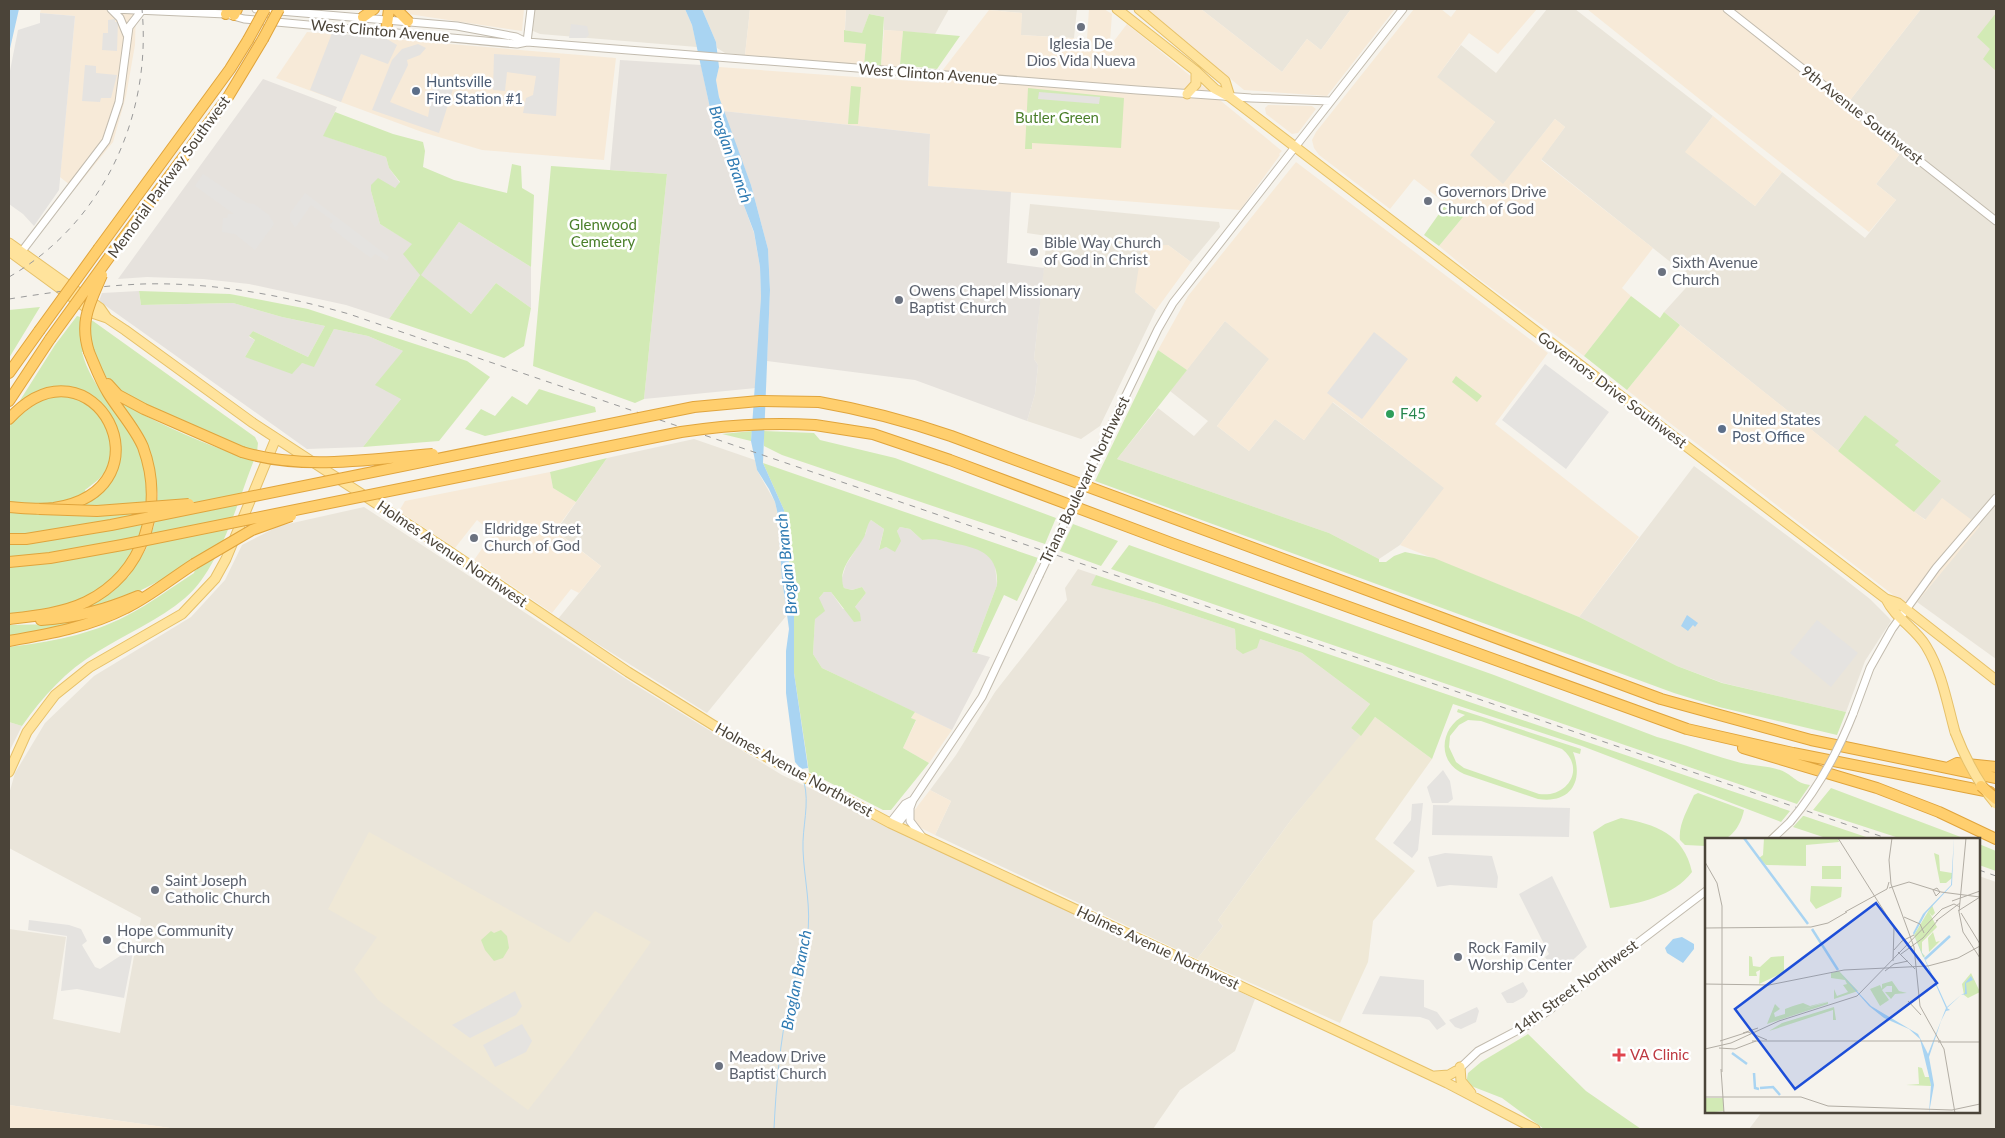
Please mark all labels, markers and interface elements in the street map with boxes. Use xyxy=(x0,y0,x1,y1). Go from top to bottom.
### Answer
street label: West Clinton Avenue xyxy=(310,15,450,45)
marker: Iglesia De Dios Vida Nueva xyxy=(1075,21,1087,33)
place label: Iglesia De Dios Vida Nueva xyxy=(1026,34,1136,69)
street label: West Clinton Avenue xyxy=(858,59,998,87)
street label: 9th Avenue Southwest xyxy=(1798,61,1928,168)
place label: Huntsville Fire Station #1 xyxy=(426,72,523,107)
marker: Huntsville Fire Station #1 xyxy=(410,85,422,97)
street label: Memorial Parkway Southwest xyxy=(103,91,233,261)
water label: Broglan Branch xyxy=(706,103,757,205)
park label: Butler Green xyxy=(1015,108,1099,126)
place label: Governors Drive Church of God xyxy=(1438,182,1547,217)
marker: Governors Drive Church of God xyxy=(1422,195,1434,207)
park label: Glenwood Cemetery xyxy=(569,215,637,250)
place label: Bible Way Church of God in Christ xyxy=(1044,233,1161,268)
marker: Bible Way Church of God in Christ xyxy=(1028,246,1040,258)
place label: Sixth Avenue Church xyxy=(1672,253,1758,288)
marker: Sixth Avenue Church xyxy=(1656,266,1668,278)
place label: Owens Chapel Missionary Baptist Church xyxy=(909,281,1081,316)
marker: Owens Chapel Missionary Baptist Church xyxy=(893,294,905,306)
street label: Governors Drive Southwest xyxy=(1534,327,1691,452)
street label: Triana Boulevard Northwest xyxy=(1036,392,1133,566)
place label: F45 xyxy=(1400,404,1426,422)
marker: F45 xyxy=(1384,408,1396,420)
place label: United States Post Office xyxy=(1732,410,1821,445)
marker: United States Post Office xyxy=(1716,423,1728,435)
street label: Holmes Avenue Northwest xyxy=(374,496,532,611)
water label: Broglan Branch xyxy=(771,513,800,616)
place label: Eldridge Street Church of God xyxy=(484,519,582,554)
marker: Eldridge Street Church of God xyxy=(468,532,480,544)
street label: Holmes Avenue Northwest xyxy=(713,718,877,820)
inset map xyxy=(1705,838,1980,1113)
place label: Saint Joseph Catholic Church xyxy=(165,871,270,906)
marker: Saint Joseph Catholic Church xyxy=(149,884,161,896)
street label: Holmes Avenue Northwest xyxy=(1074,901,1243,993)
place label: Hope Community Church xyxy=(117,921,234,956)
water label: Broglan Branch xyxy=(776,928,815,1032)
marker: Hope Community Church xyxy=(101,934,113,946)
street label: 14th Street Northwest xyxy=(1510,935,1641,1037)
place label: Rock Family Worship Center xyxy=(1468,938,1573,973)
marker: Rock Family Worship Center xyxy=(1452,951,1464,963)
place label: VA Clinic xyxy=(1630,1045,1689,1063)
place label: Meadow Drive Baptist Church xyxy=(729,1047,827,1082)
marker: VA Clinic xyxy=(1612,1048,1626,1062)
marker: Meadow Drive Baptist Church xyxy=(713,1060,725,1072)

